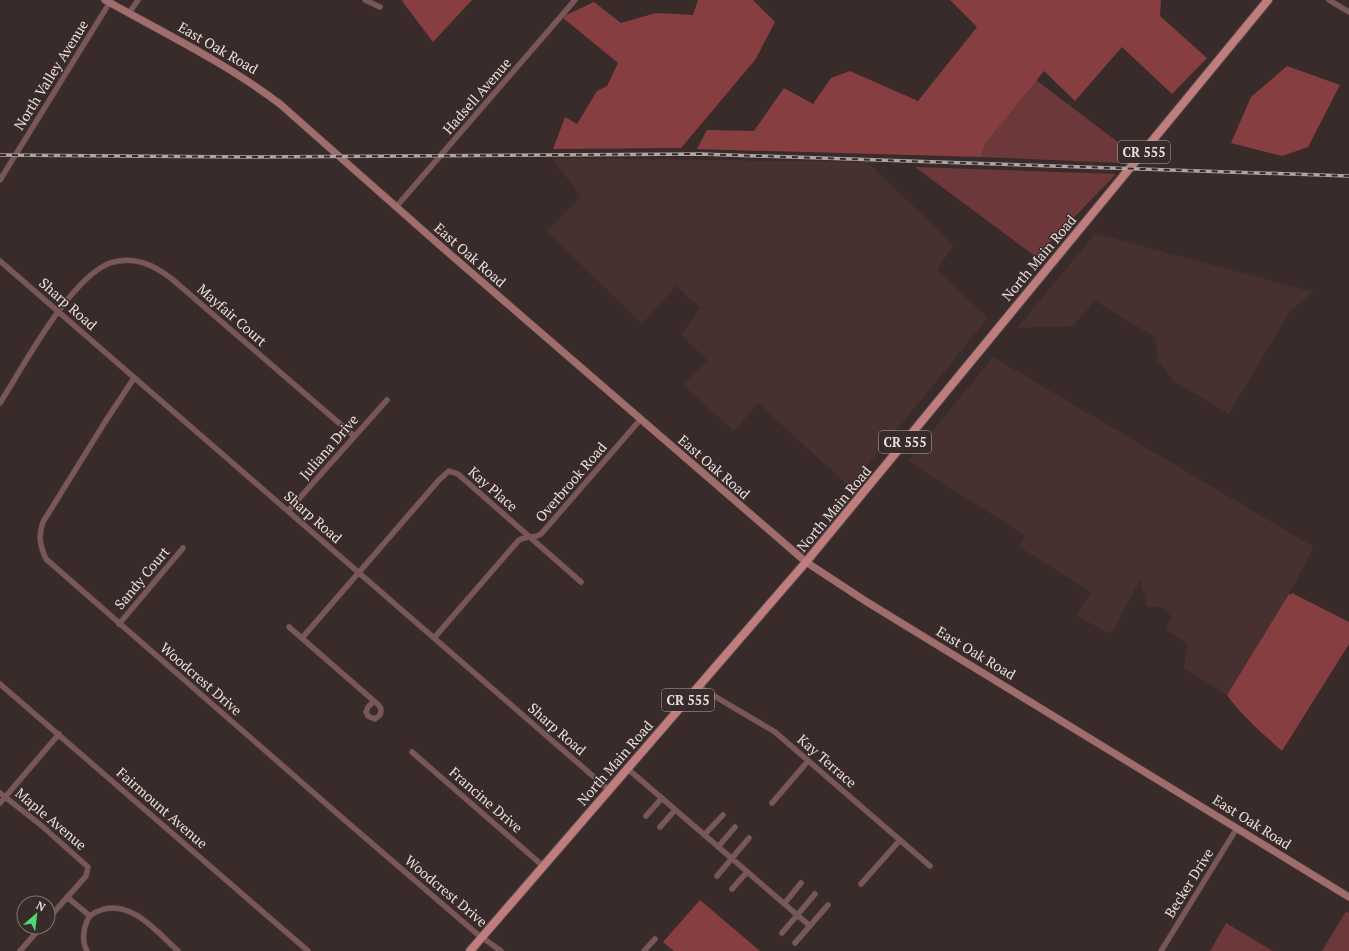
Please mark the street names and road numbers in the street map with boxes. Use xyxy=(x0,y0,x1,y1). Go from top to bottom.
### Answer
street label: North Valley Avenue xyxy=(9,16,92,133)
street label: East Oak Road xyxy=(175,17,262,78)
street label: Hadsell Avenue xyxy=(438,53,515,138)
road number: CR 555 xyxy=(1118,141,1170,163)
street label: North Main Road xyxy=(997,211,1080,305)
street label: East Oak Road xyxy=(430,218,510,291)
street label: Sharp Road xyxy=(35,273,101,334)
street label: Mayfair Court xyxy=(194,279,272,351)
street label: Juliana Drive xyxy=(295,410,362,483)
street label: East Oak Road xyxy=(674,430,754,503)
road number: CR 555 xyxy=(879,431,931,453)
street label: Overbrook Road xyxy=(531,438,611,526)
street label: Kay Place xyxy=(465,462,522,515)
street label: North Main Road xyxy=(792,462,875,556)
street label: Sharp Road xyxy=(280,486,346,547)
street label: Sandy Court xyxy=(110,542,174,613)
street label: East Oak Road xyxy=(933,621,1020,684)
street label: Woodcrest Drive xyxy=(156,638,246,719)
road number: CR 555 xyxy=(662,689,714,711)
street label: Sharp Road xyxy=(524,698,590,759)
street label: North Main Road xyxy=(572,716,657,809)
street label: Kay Terrace xyxy=(794,730,861,792)
street label: Fairmount Avenue xyxy=(113,763,212,852)
street label: Francine Drive xyxy=(446,763,527,837)
street label: Maple Avenue xyxy=(12,783,91,854)
street label: East Oak Road xyxy=(1209,790,1295,853)
street label: Becker Drive xyxy=(1160,844,1217,921)
street label: Woodcrest Drive xyxy=(401,850,492,931)

